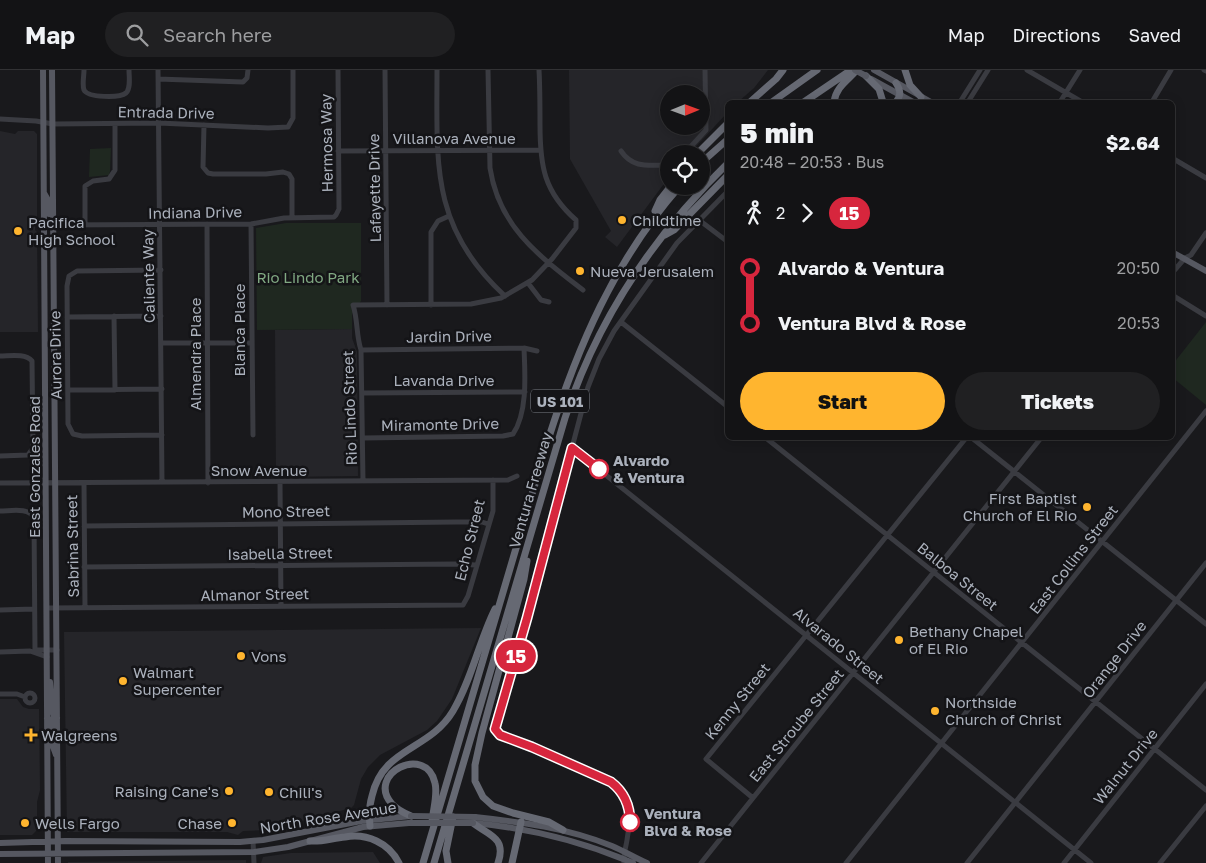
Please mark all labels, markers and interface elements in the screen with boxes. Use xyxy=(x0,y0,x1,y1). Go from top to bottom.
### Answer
search box xyxy=(105,12,455,57)
text: Map xyxy=(25,20,75,49)
icon: search xyxy=(123,21,151,49)
text: Search here xyxy=(163,23,272,46)
text: Map xyxy=(948,24,984,46)
text: Directions xyxy=(1012,24,1100,46)
text: Saved xyxy=(1128,24,1181,46)
north arrow xyxy=(660,85,710,135)
map controls xyxy=(660,85,710,195)
street label: Hermosa Way xyxy=(316,93,336,193)
street label: Entrada Drive xyxy=(117,102,215,122)
text: 5 min xyxy=(740,116,814,149)
street label: Villanova Avenue xyxy=(392,129,516,147)
text: $2.64 xyxy=(1106,131,1160,154)
street label: Lafayette Drive xyxy=(364,133,384,243)
button: locate xyxy=(660,145,710,195)
text: 20:48 – 20:53 · Bus xyxy=(740,152,884,172)
icon: walk xyxy=(740,199,768,227)
icon: forward xyxy=(793,199,821,227)
street label: Indiana Drive xyxy=(148,202,243,222)
text: 15 xyxy=(839,202,860,224)
text: 2 xyxy=(776,203,785,223)
place label: Childtime xyxy=(632,211,702,229)
place label: Pacifica High School xyxy=(28,213,116,248)
marker: Childtime xyxy=(616,214,628,226)
marker: Pacifica High School xyxy=(12,225,24,237)
street label: Caliente Way xyxy=(138,228,158,323)
text: Alvardo & Ventura xyxy=(778,256,944,279)
text: 20:50 xyxy=(1117,258,1160,278)
place label: Nueva Jerusalem xyxy=(590,262,714,280)
marker: Nueva Jerusalem xyxy=(574,265,586,277)
park label: Rio Lindo Park xyxy=(256,268,360,286)
street label: Blanca Place xyxy=(230,283,248,376)
street label: Almendra Place xyxy=(186,297,204,410)
street label: Aurora Drive xyxy=(45,310,65,399)
text: Ventura Blvd & Rose xyxy=(778,311,966,334)
text: 20:53 xyxy=(1117,313,1160,333)
street label: Jardin Drive xyxy=(406,326,492,346)
street label: Rio Lindo Street xyxy=(338,350,360,466)
street label: Lavanda Drive xyxy=(393,371,495,389)
button: Start xyxy=(740,372,945,430)
button: Tickets xyxy=(955,372,1160,430)
road number: US 101 xyxy=(531,390,589,412)
street label: East Gonzales Road xyxy=(25,396,43,538)
street label: Miramonte Drive xyxy=(381,414,499,434)
street label: Ventura Freeway xyxy=(505,429,555,550)
place label: Alvardo & Ventura xyxy=(613,451,685,486)
marker: Alvardo & Ventura xyxy=(589,459,609,479)
street label: Snow Avenue xyxy=(211,461,308,479)
place label: First Baptist Church of El Rio xyxy=(963,489,1077,524)
street label: Sabrina Street xyxy=(62,494,82,598)
street label: Echo Street xyxy=(450,497,488,583)
street label: Mono Street xyxy=(242,501,330,521)
street label: East Collins Street xyxy=(1025,501,1121,617)
marker: First Baptist Church of El Rio xyxy=(1081,501,1093,513)
street label: Balboa Street xyxy=(914,538,1002,614)
street label: Isabella Street xyxy=(227,543,333,563)
street label: Almanor Street xyxy=(201,584,309,604)
street label: Alvarado Street xyxy=(790,603,888,687)
street label: Orange Drive xyxy=(1078,616,1150,701)
place label: Bethany Chapel of El Rio xyxy=(909,622,1023,657)
marker: Bethany Chapel of El Rio xyxy=(893,634,905,646)
line badge: 15 xyxy=(494,640,538,672)
text: 15 xyxy=(506,645,526,667)
place label: Vons xyxy=(251,647,286,665)
marker: Vons xyxy=(235,650,247,662)
street label: Kenny Street xyxy=(701,659,773,743)
place label: Walmart Supercenter xyxy=(133,663,222,698)
street label: East Stroube Street xyxy=(745,665,847,785)
marker: Walmart Supercenter xyxy=(117,675,129,687)
place label: Northside Church of Christ xyxy=(945,693,1062,728)
marker: Northside Church of Christ xyxy=(929,705,941,717)
street label: Walnut Drive xyxy=(1089,724,1161,808)
place label: Walgreens xyxy=(41,726,117,744)
marker: Walgreens xyxy=(25,729,37,741)
place label: Raising Cane's xyxy=(115,782,219,800)
place label: Chili's xyxy=(279,783,323,801)
marker: Raising Cane's xyxy=(223,785,235,797)
marker: Chili's xyxy=(263,786,275,798)
street label: North Rose Avenue xyxy=(258,797,398,837)
place label: Ventura Blvd & Rose xyxy=(644,804,732,839)
marker: Ventura Blvd & Rose xyxy=(620,812,640,832)
place label: Wells Fargo xyxy=(35,814,120,832)
place label: Chase xyxy=(177,814,222,832)
marker: Wells Fargo xyxy=(19,817,31,829)
marker: Chase xyxy=(226,817,238,829)

